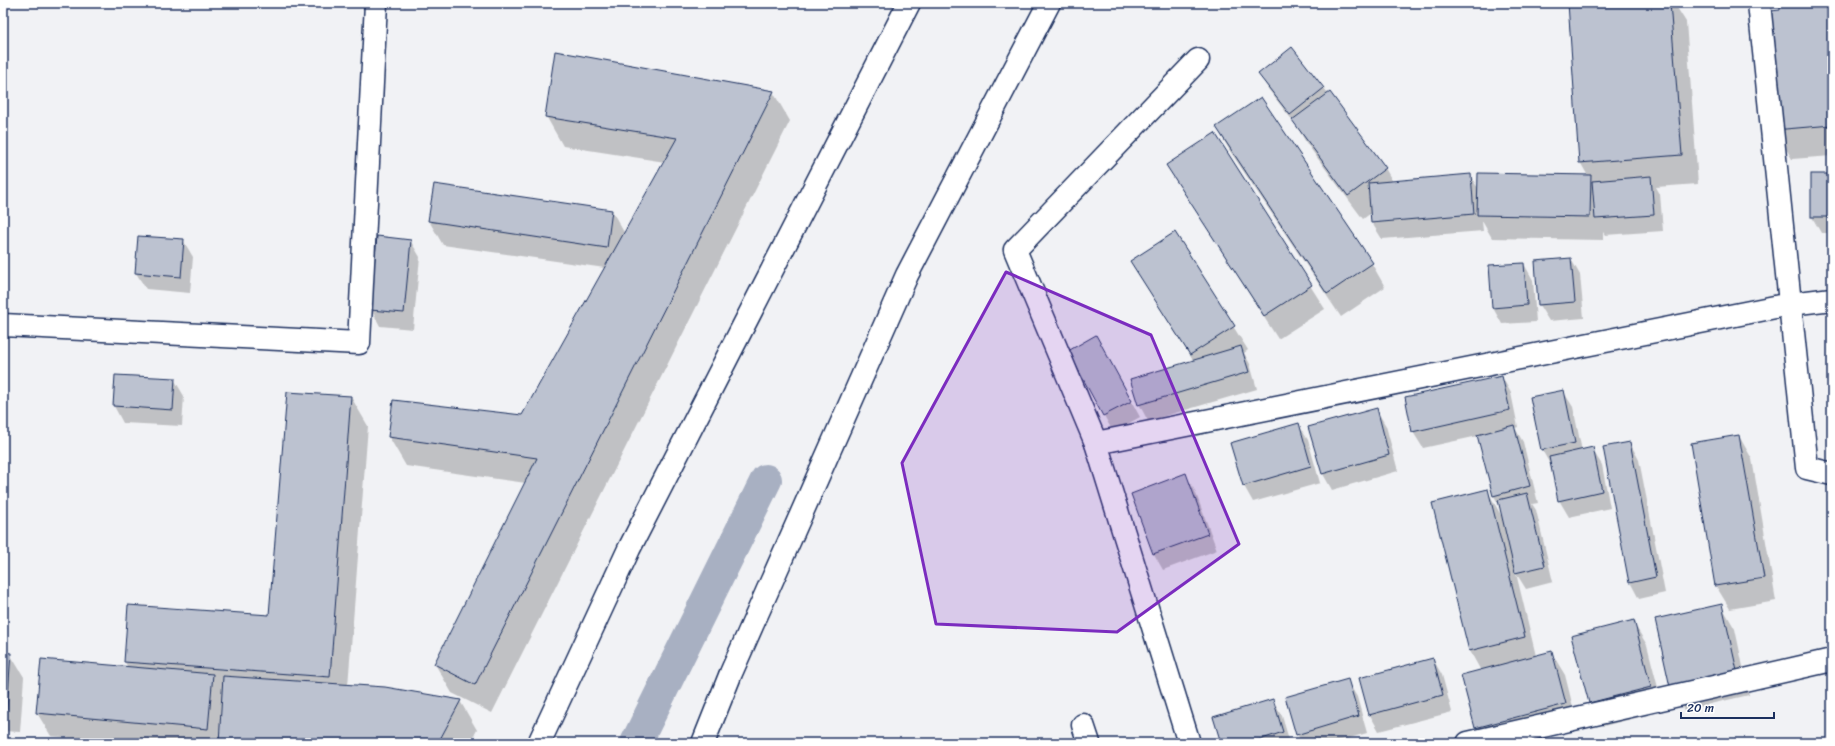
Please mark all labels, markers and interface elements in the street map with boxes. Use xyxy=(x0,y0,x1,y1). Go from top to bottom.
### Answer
scale bar xyxy=(1681,694,1774,720)
text: 20 m xyxy=(1687,697,1714,719)

